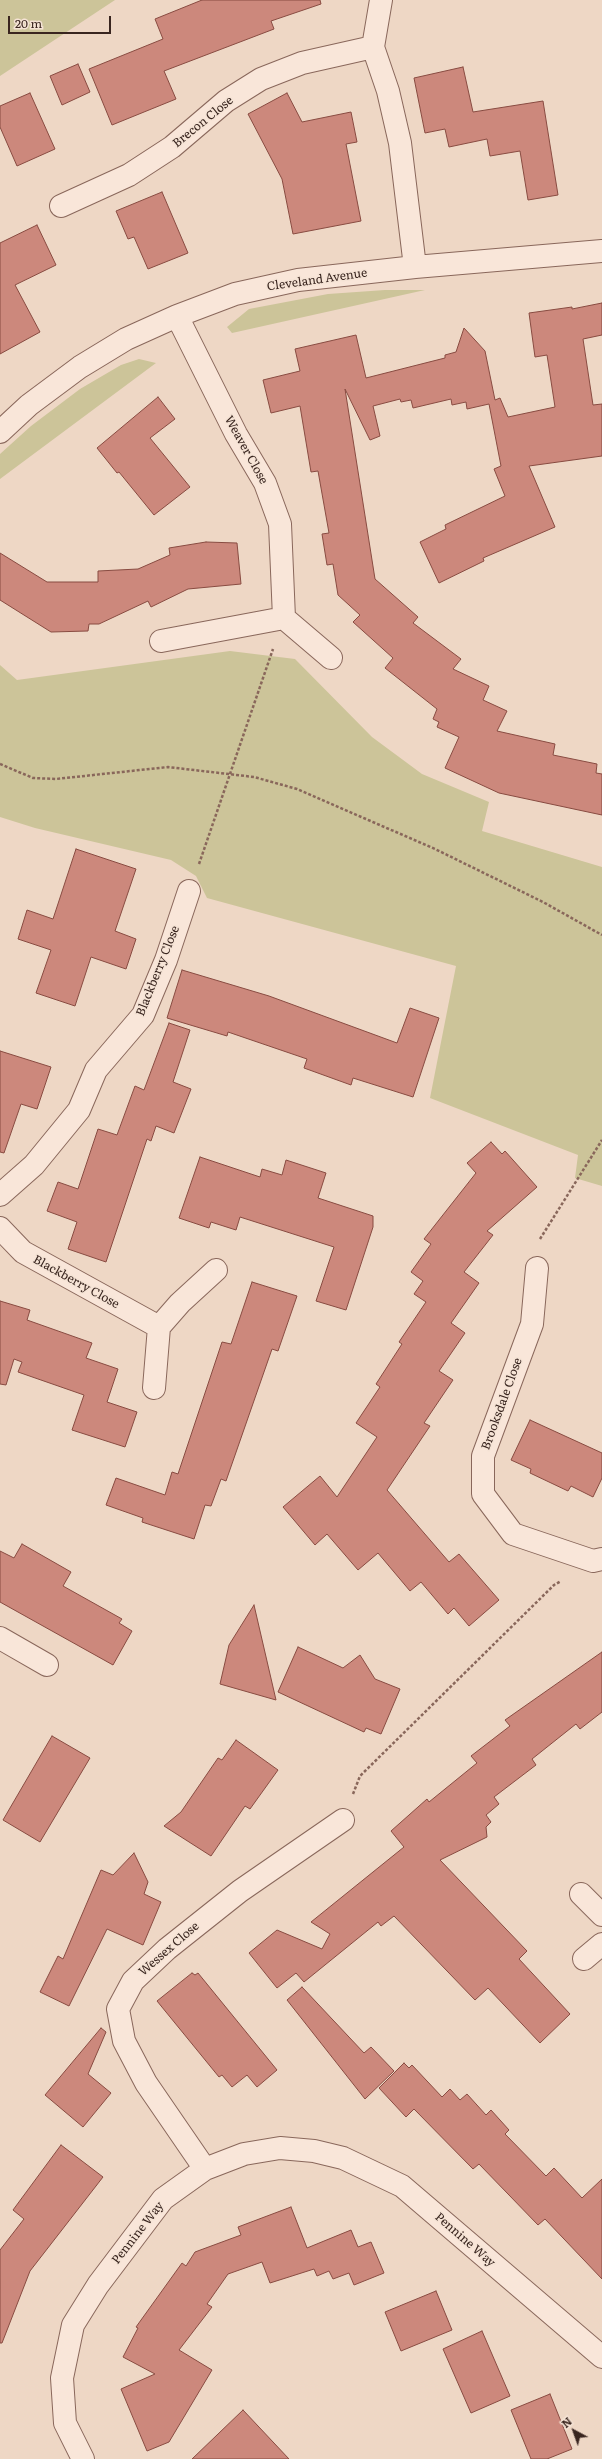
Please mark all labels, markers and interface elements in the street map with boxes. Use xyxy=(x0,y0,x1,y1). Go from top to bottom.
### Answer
scale bar xyxy=(10,8,113,34)
text: 20 m xyxy=(15,14,42,32)
street label: Brecon Close xyxy=(170,93,236,151)
street label: Cleveland Avenue xyxy=(266,266,368,294)
street label: Weaver Close xyxy=(221,413,271,487)
street label: Blackberry Close xyxy=(133,924,183,1018)
street label: Blackberry Close xyxy=(30,1252,122,1312)
street label: Brooksdale Close xyxy=(479,1356,525,1452)
street label: Wessex Close xyxy=(136,1919,202,1979)
street label: Pennine Way xyxy=(109,2199,167,2267)
street label: Pennine Way xyxy=(432,2210,498,2270)
north arrow xyxy=(554,2411,594,2451)
text: N xyxy=(557,2413,575,2431)

